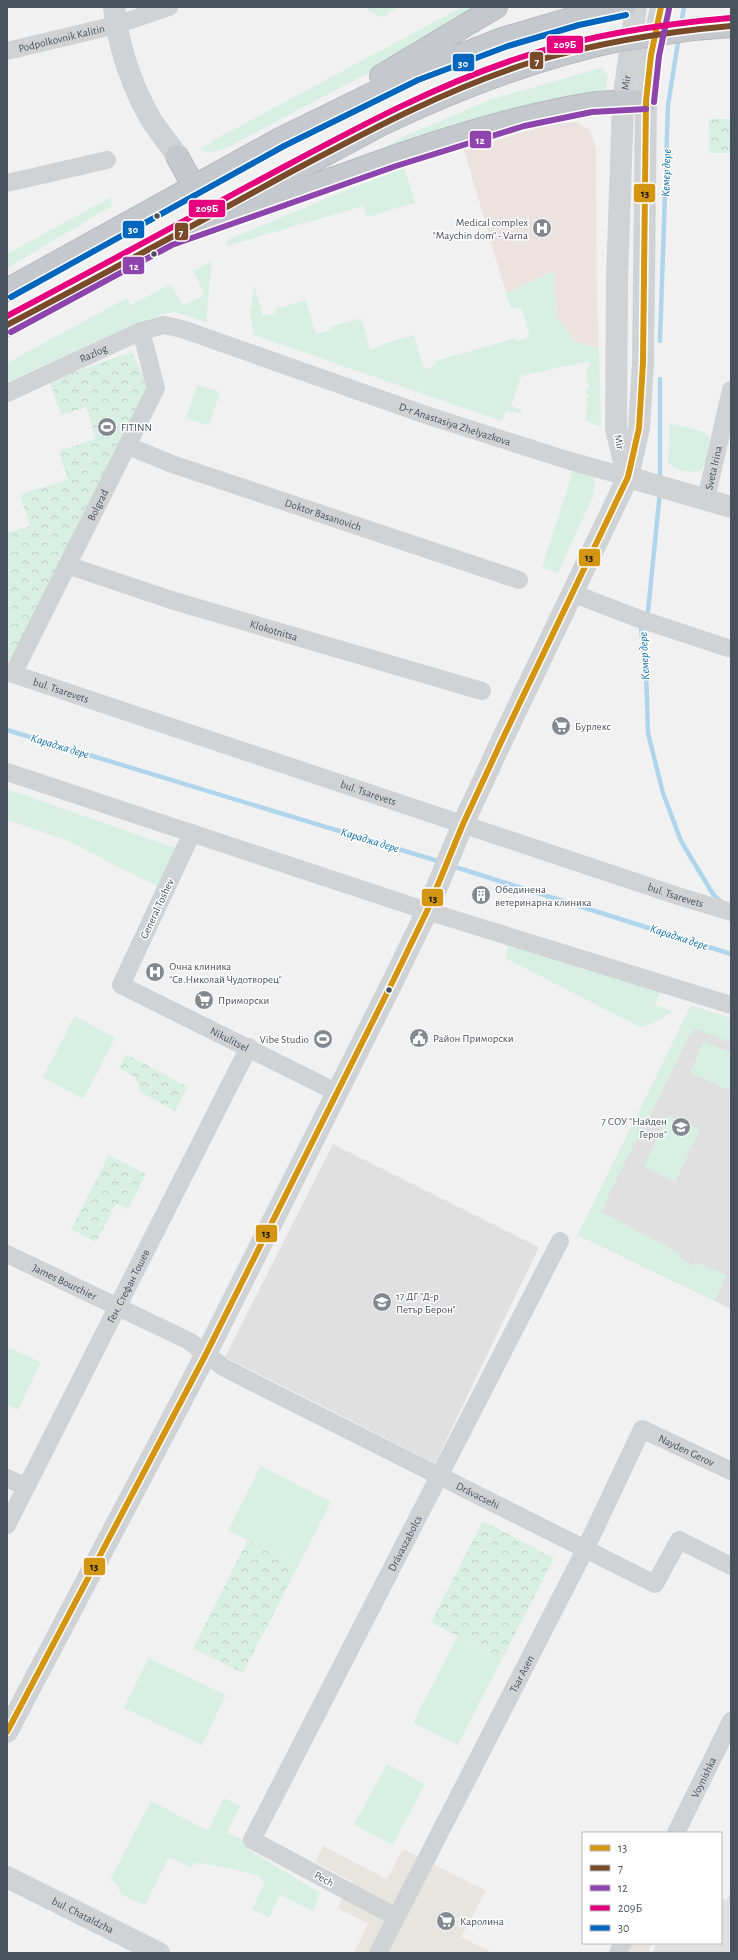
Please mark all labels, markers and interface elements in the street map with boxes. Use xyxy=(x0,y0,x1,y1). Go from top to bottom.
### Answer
street label: Podpolkovnik Kalitin xyxy=(17,22,106,54)
line badge: 209Б xyxy=(546,35,584,54)
text: 209Б xyxy=(554,39,577,50)
line badge: 7 xyxy=(529,51,544,70)
line badge: 30 xyxy=(452,53,475,72)
text: 7 xyxy=(535,56,540,67)
text: 30 xyxy=(458,58,468,69)
street label: Mir xyxy=(619,74,632,91)
line badge: 12 xyxy=(469,130,492,149)
text: 12 xyxy=(475,135,485,146)
water label: Кемер дере xyxy=(659,148,674,197)
line badge: 13 xyxy=(633,183,656,203)
text: 13 xyxy=(641,188,650,199)
line badge: 209Б xyxy=(188,199,226,218)
text: 209Б xyxy=(196,203,219,214)
unlabelled marker xyxy=(152,211,162,221)
place label: Medical complex "Maychin dom" - Varna xyxy=(433,217,528,241)
hospital icon: Medical complex "Maychin dom" - Varna xyxy=(531,217,553,239)
line badge: 30 xyxy=(122,220,145,239)
line badge: 7 xyxy=(174,222,189,241)
text: 30 xyxy=(128,224,138,235)
text: 7 xyxy=(179,227,184,238)
unlabelled marker xyxy=(149,249,159,259)
line badge: 12 xyxy=(122,256,145,275)
text: 12 xyxy=(129,261,139,272)
street label: Razlog xyxy=(78,342,109,364)
street label: D-r Anastasiya Zhelyazkova xyxy=(398,400,512,447)
sports icon: FITINN xyxy=(96,416,118,438)
place label: FITINN xyxy=(121,422,152,433)
street label: Mir xyxy=(612,434,626,451)
street label: Sveta Irina xyxy=(703,445,724,491)
street label: Bolgrad xyxy=(85,487,110,522)
street label: Doktor Basanovich xyxy=(284,497,363,532)
line badge: 13 xyxy=(578,548,601,567)
text: 13 xyxy=(585,552,594,563)
street label: Klokotnitsa xyxy=(249,618,299,642)
water label: Кемер дере xyxy=(637,631,652,680)
street label: bul. Tsarevets xyxy=(32,676,90,704)
supermarket icon: Бурлекс xyxy=(550,715,572,737)
place label: Бурлекс xyxy=(575,721,611,732)
water label: Караджа дере xyxy=(29,731,91,762)
street label: bul. Tsarevets xyxy=(339,778,398,807)
water label: Караджа дере xyxy=(339,825,401,856)
street label: General Toshev xyxy=(138,877,176,941)
street label: bul. Tsarevets xyxy=(647,881,705,909)
building icon: Обединена ветеринарна клиника xyxy=(470,884,492,906)
place label: Обединена ветеринарна клиника xyxy=(495,884,592,908)
line badge: 13 xyxy=(421,888,444,907)
text: 13 xyxy=(429,893,438,904)
water label: Караджа дере xyxy=(648,922,710,953)
hospital icon: Очна клиника "Св.Николай Чудотворец" xyxy=(144,961,166,983)
place label: Очна клиника "Св.Николай Чудотворец" xyxy=(169,961,282,985)
unlabelled marker xyxy=(384,985,394,995)
supermarket icon: Приморски xyxy=(193,989,215,1011)
place label: Приморски xyxy=(218,995,269,1006)
street label: Nikulitsel xyxy=(208,1025,251,1053)
public building icon: Район Приморски xyxy=(408,1027,430,1049)
sports icon: Vibe Studio xyxy=(312,1028,334,1050)
place label: Район Приморски xyxy=(433,1033,514,1044)
place label: Vibe Studio xyxy=(260,1034,309,1045)
place label: 7 СОУ "Найден Геров" xyxy=(601,1116,667,1140)
school or university icon: 7 СОУ "Найден Геров" xyxy=(670,1116,692,1138)
line badge: 13 xyxy=(255,1224,278,1243)
text: 13 xyxy=(262,1228,271,1239)
street label: Ген. Стефан Тошев xyxy=(105,1247,151,1324)
street label: James Bourchier xyxy=(31,1262,99,1302)
school or university icon: 17 ДГ "Д-р Петър Берон" xyxy=(371,1291,393,1313)
place label: 17 ДГ "Д-р Петър Берон" xyxy=(396,1291,456,1315)
street label: Nayden Gerov xyxy=(657,1432,716,1468)
street label: Drávacsehi xyxy=(455,1480,501,1511)
street label: Drávaszabolcs xyxy=(386,1514,423,1573)
line badge: 13 xyxy=(83,1557,106,1576)
text: 13 xyxy=(90,1561,99,1572)
street label: Tsar Asen xyxy=(507,1653,536,1694)
street label: Voynishka xyxy=(689,1755,718,1799)
legend xyxy=(582,1832,722,1944)
text: 13 xyxy=(618,1842,627,1854)
text: 7 xyxy=(618,1862,623,1874)
street label: Pech xyxy=(312,1869,336,1889)
text: 12 xyxy=(618,1882,628,1894)
street label: bul. Chataldzha xyxy=(50,1895,116,1935)
text: 209Б xyxy=(618,1902,642,1914)
supermarket icon: Каролина xyxy=(435,1910,457,1932)
place label: Каролина xyxy=(460,1916,504,1927)
text: 30 xyxy=(618,1922,629,1934)

